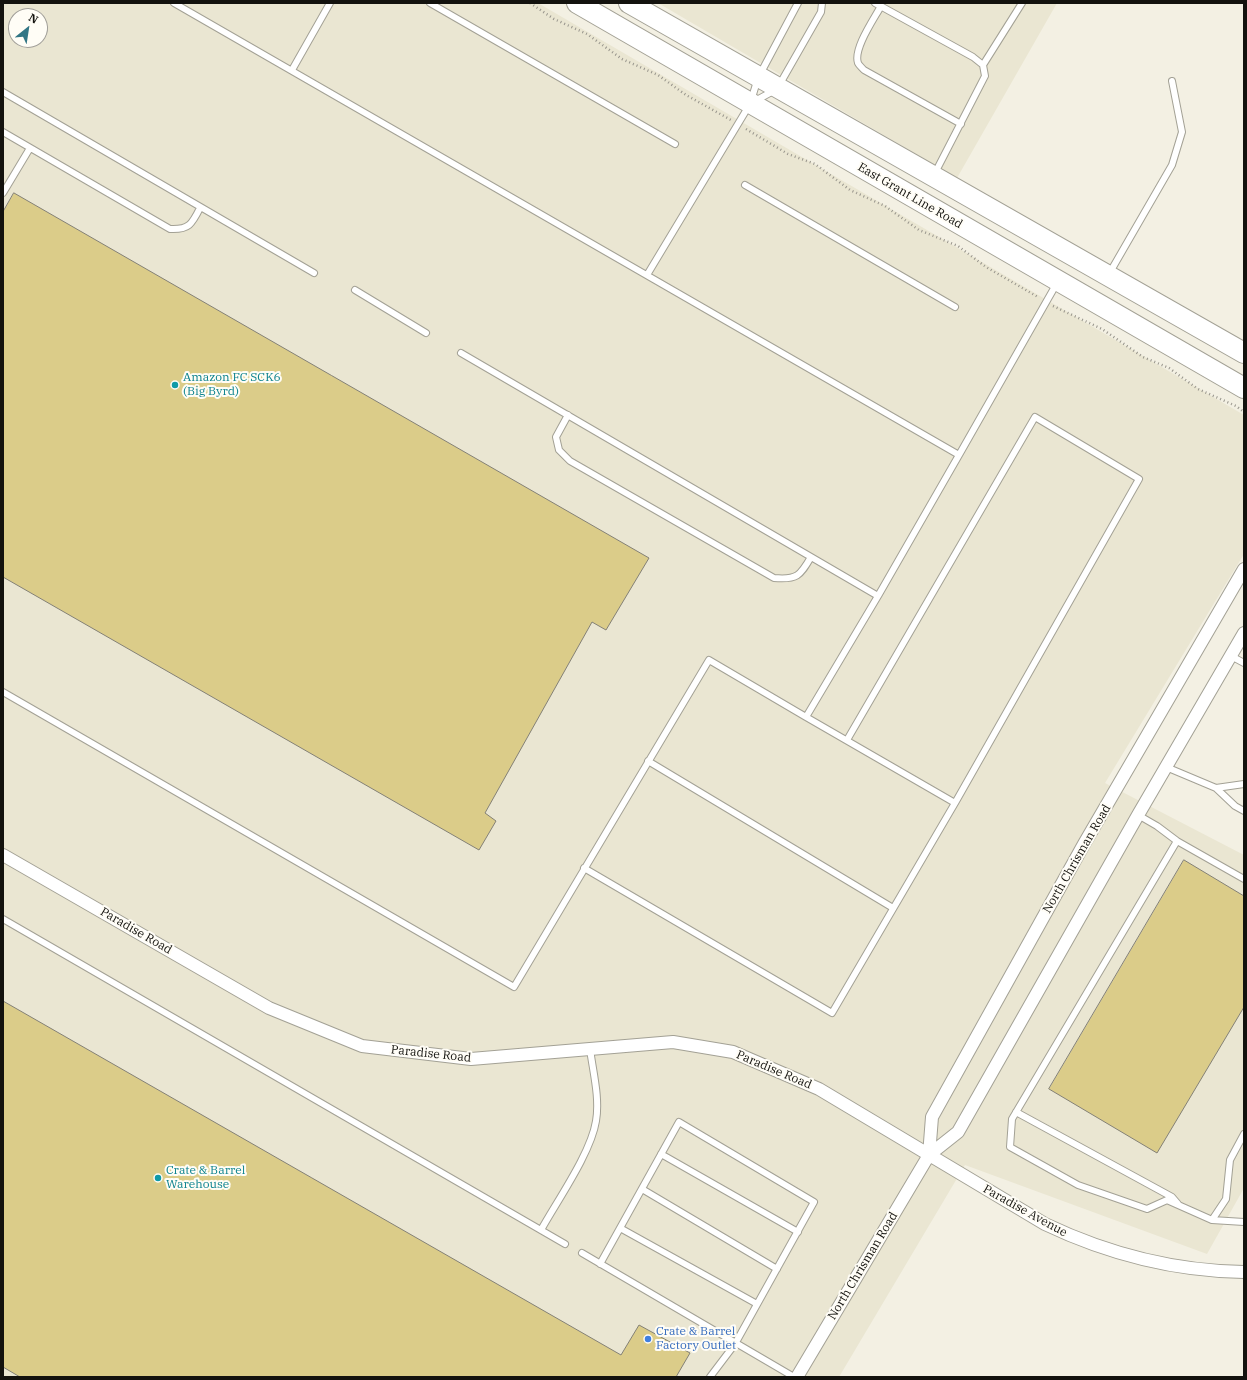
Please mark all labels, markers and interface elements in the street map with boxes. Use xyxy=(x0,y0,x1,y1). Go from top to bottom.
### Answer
north arrow xyxy=(8,8,48,48)
text: N xyxy=(26,10,41,27)
street label: East Grant Line Road xyxy=(855,160,965,232)
place label: Amazon FC SCK6 (Big Byrd) xyxy=(183,371,281,399)
marker: Amazon FC SCK6 (Big Byrd) xyxy=(170,380,180,390)
street label: North Chrisman Road xyxy=(1040,802,1114,916)
street label: Paradise Road xyxy=(98,905,174,957)
street label: Paradise Road xyxy=(390,1043,472,1065)
street label: Paradise Road xyxy=(734,1048,814,1092)
place label: Crate & Barrel Warehouse xyxy=(166,1164,245,1192)
marker: Crate & Barrel Warehouse xyxy=(153,1173,163,1183)
street label: Paradise Avenue xyxy=(980,1182,1070,1240)
street label: North Chrisman Road xyxy=(825,1209,901,1323)
place label: Crate & Barrel Factory Outlet xyxy=(656,1325,736,1353)
marker: Crate & Barrel Factory Outlet xyxy=(643,1334,653,1344)

